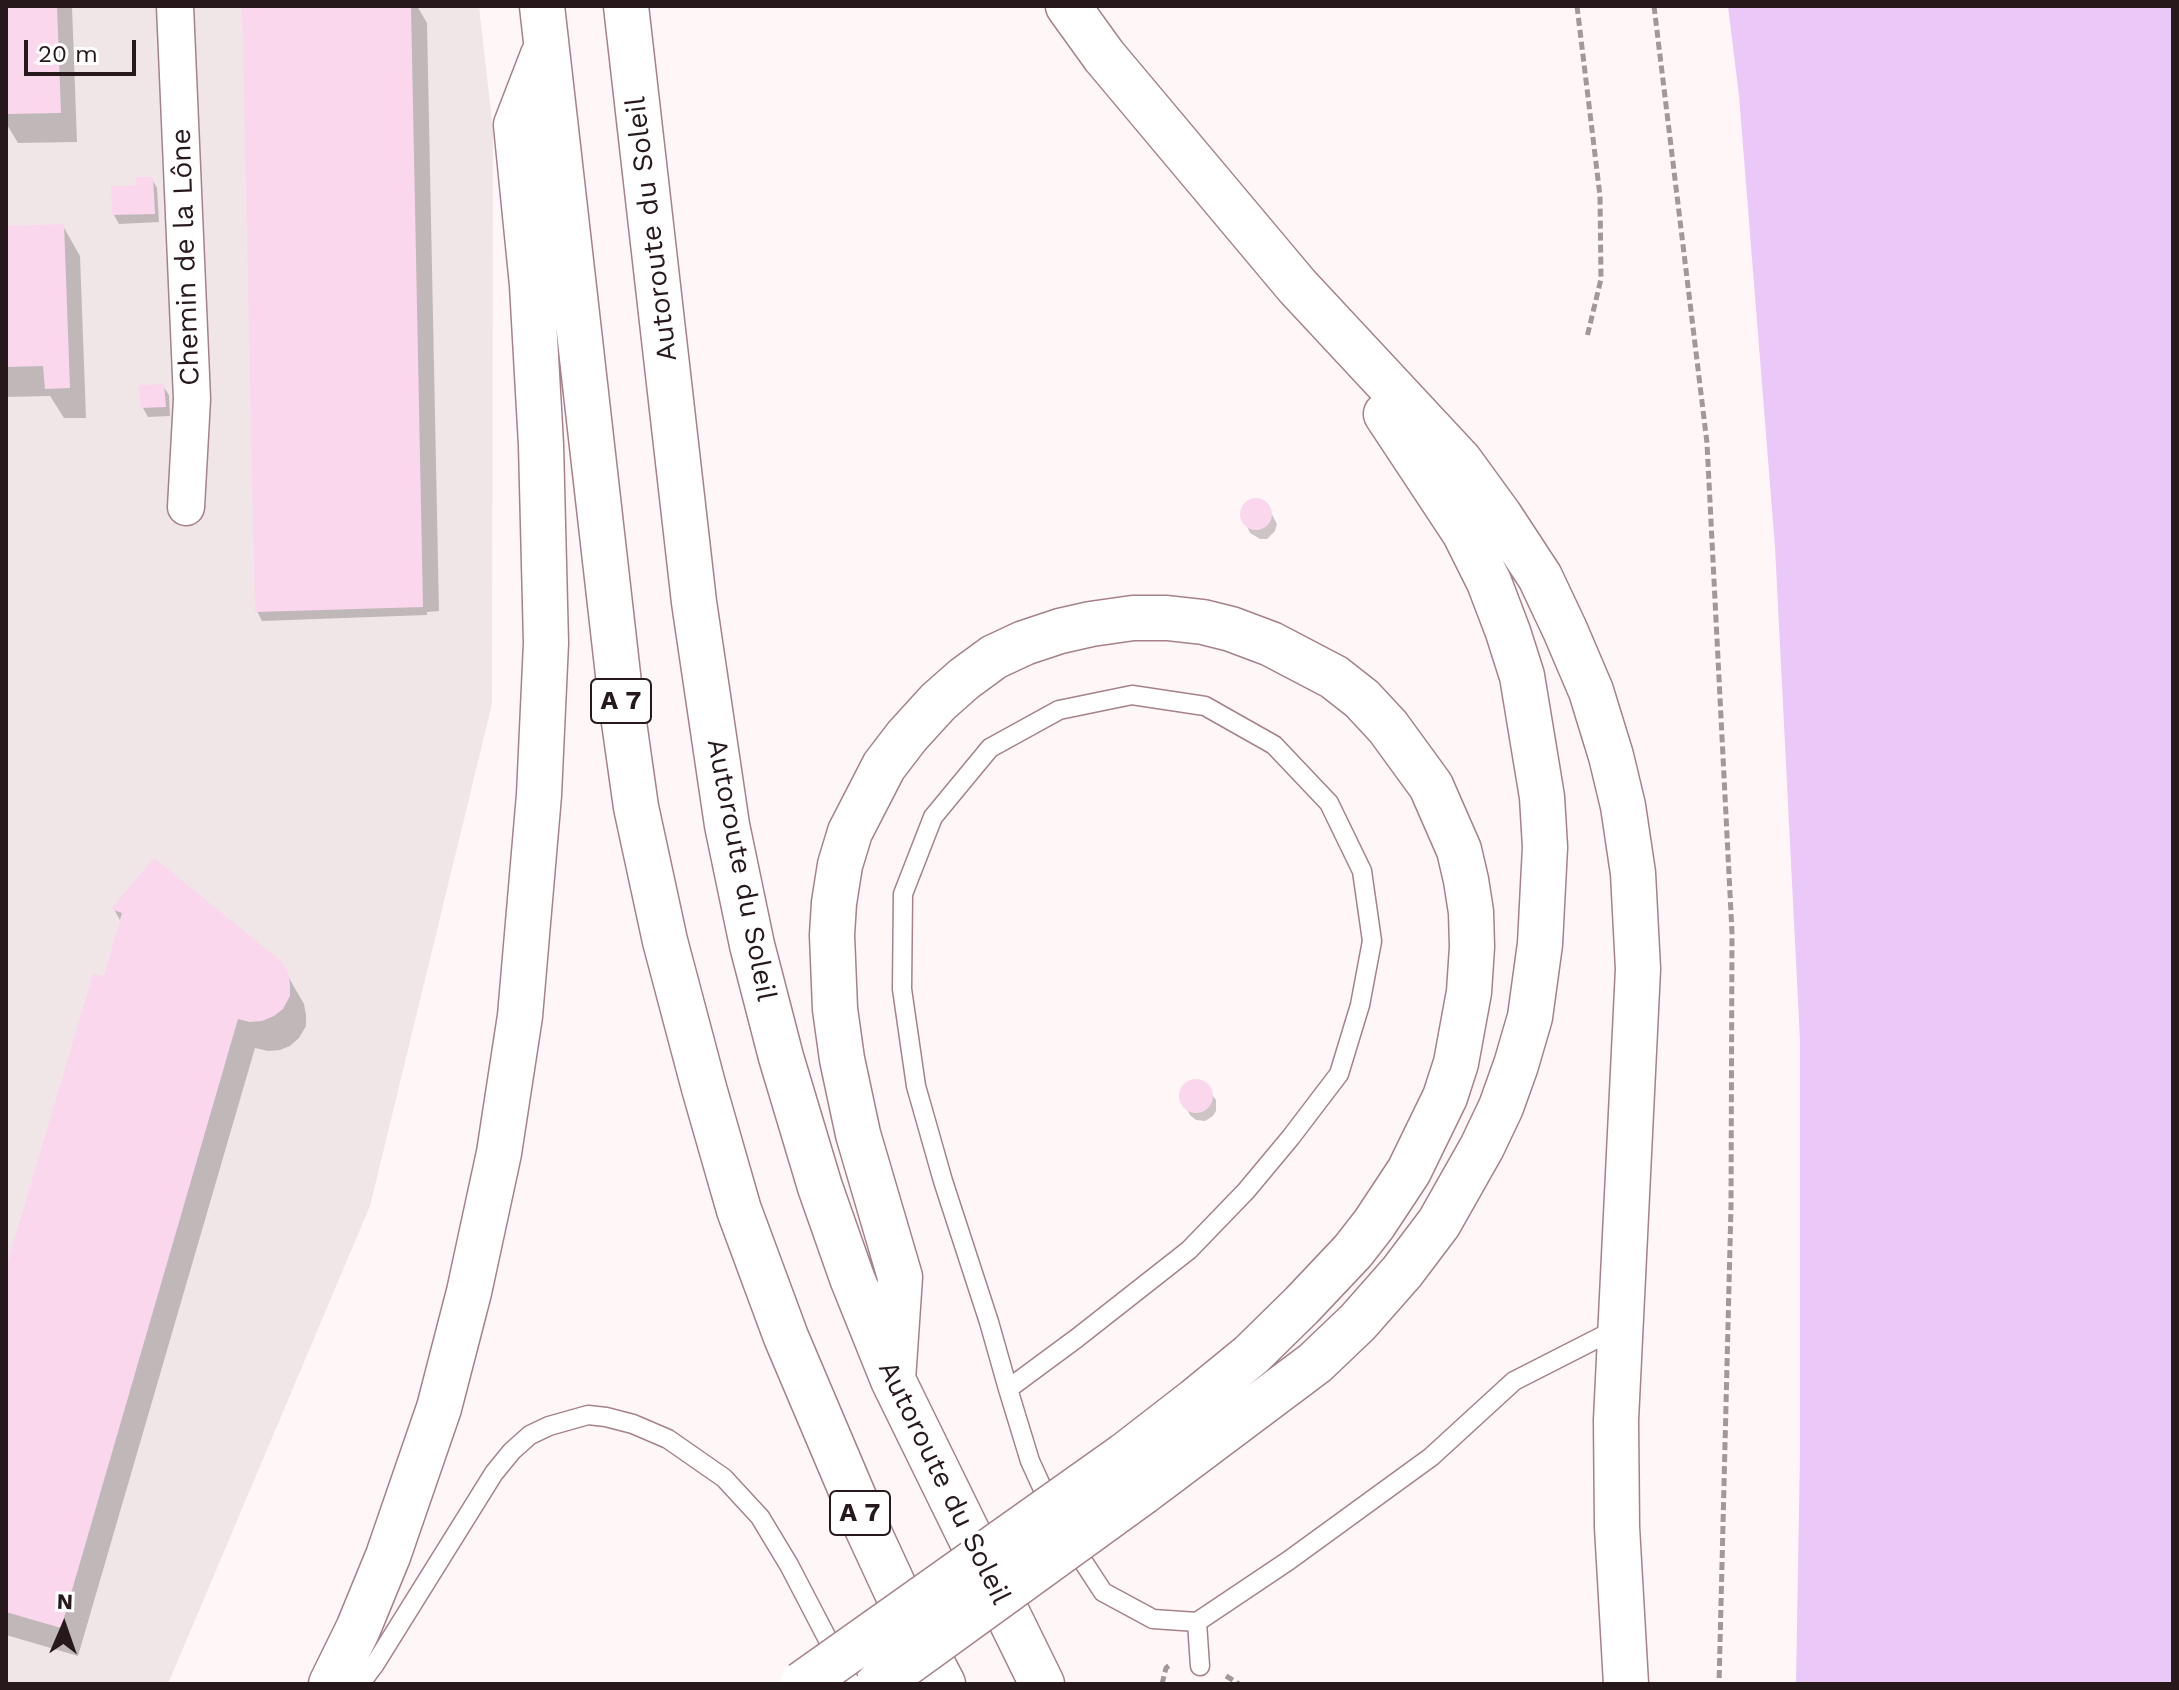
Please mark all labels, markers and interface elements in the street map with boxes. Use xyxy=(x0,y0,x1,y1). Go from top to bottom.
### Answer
scale bar xyxy=(28,24,140,74)
text: 20 m xyxy=(38,40,98,68)
street label: Autoroute du Soleil xyxy=(619,95,685,363)
street label: Chemin de la Lône xyxy=(165,128,207,386)
road number: A 7 xyxy=(591,679,651,723)
street label: Autoroute du Soleil xyxy=(699,736,783,1004)
street label: Autoroute du Soleil xyxy=(871,1356,1017,1610)
road number: A 7 xyxy=(830,1491,890,1535)
north arrow xyxy=(24,1586,104,1666)
text: N xyxy=(56,1589,73,1614)

